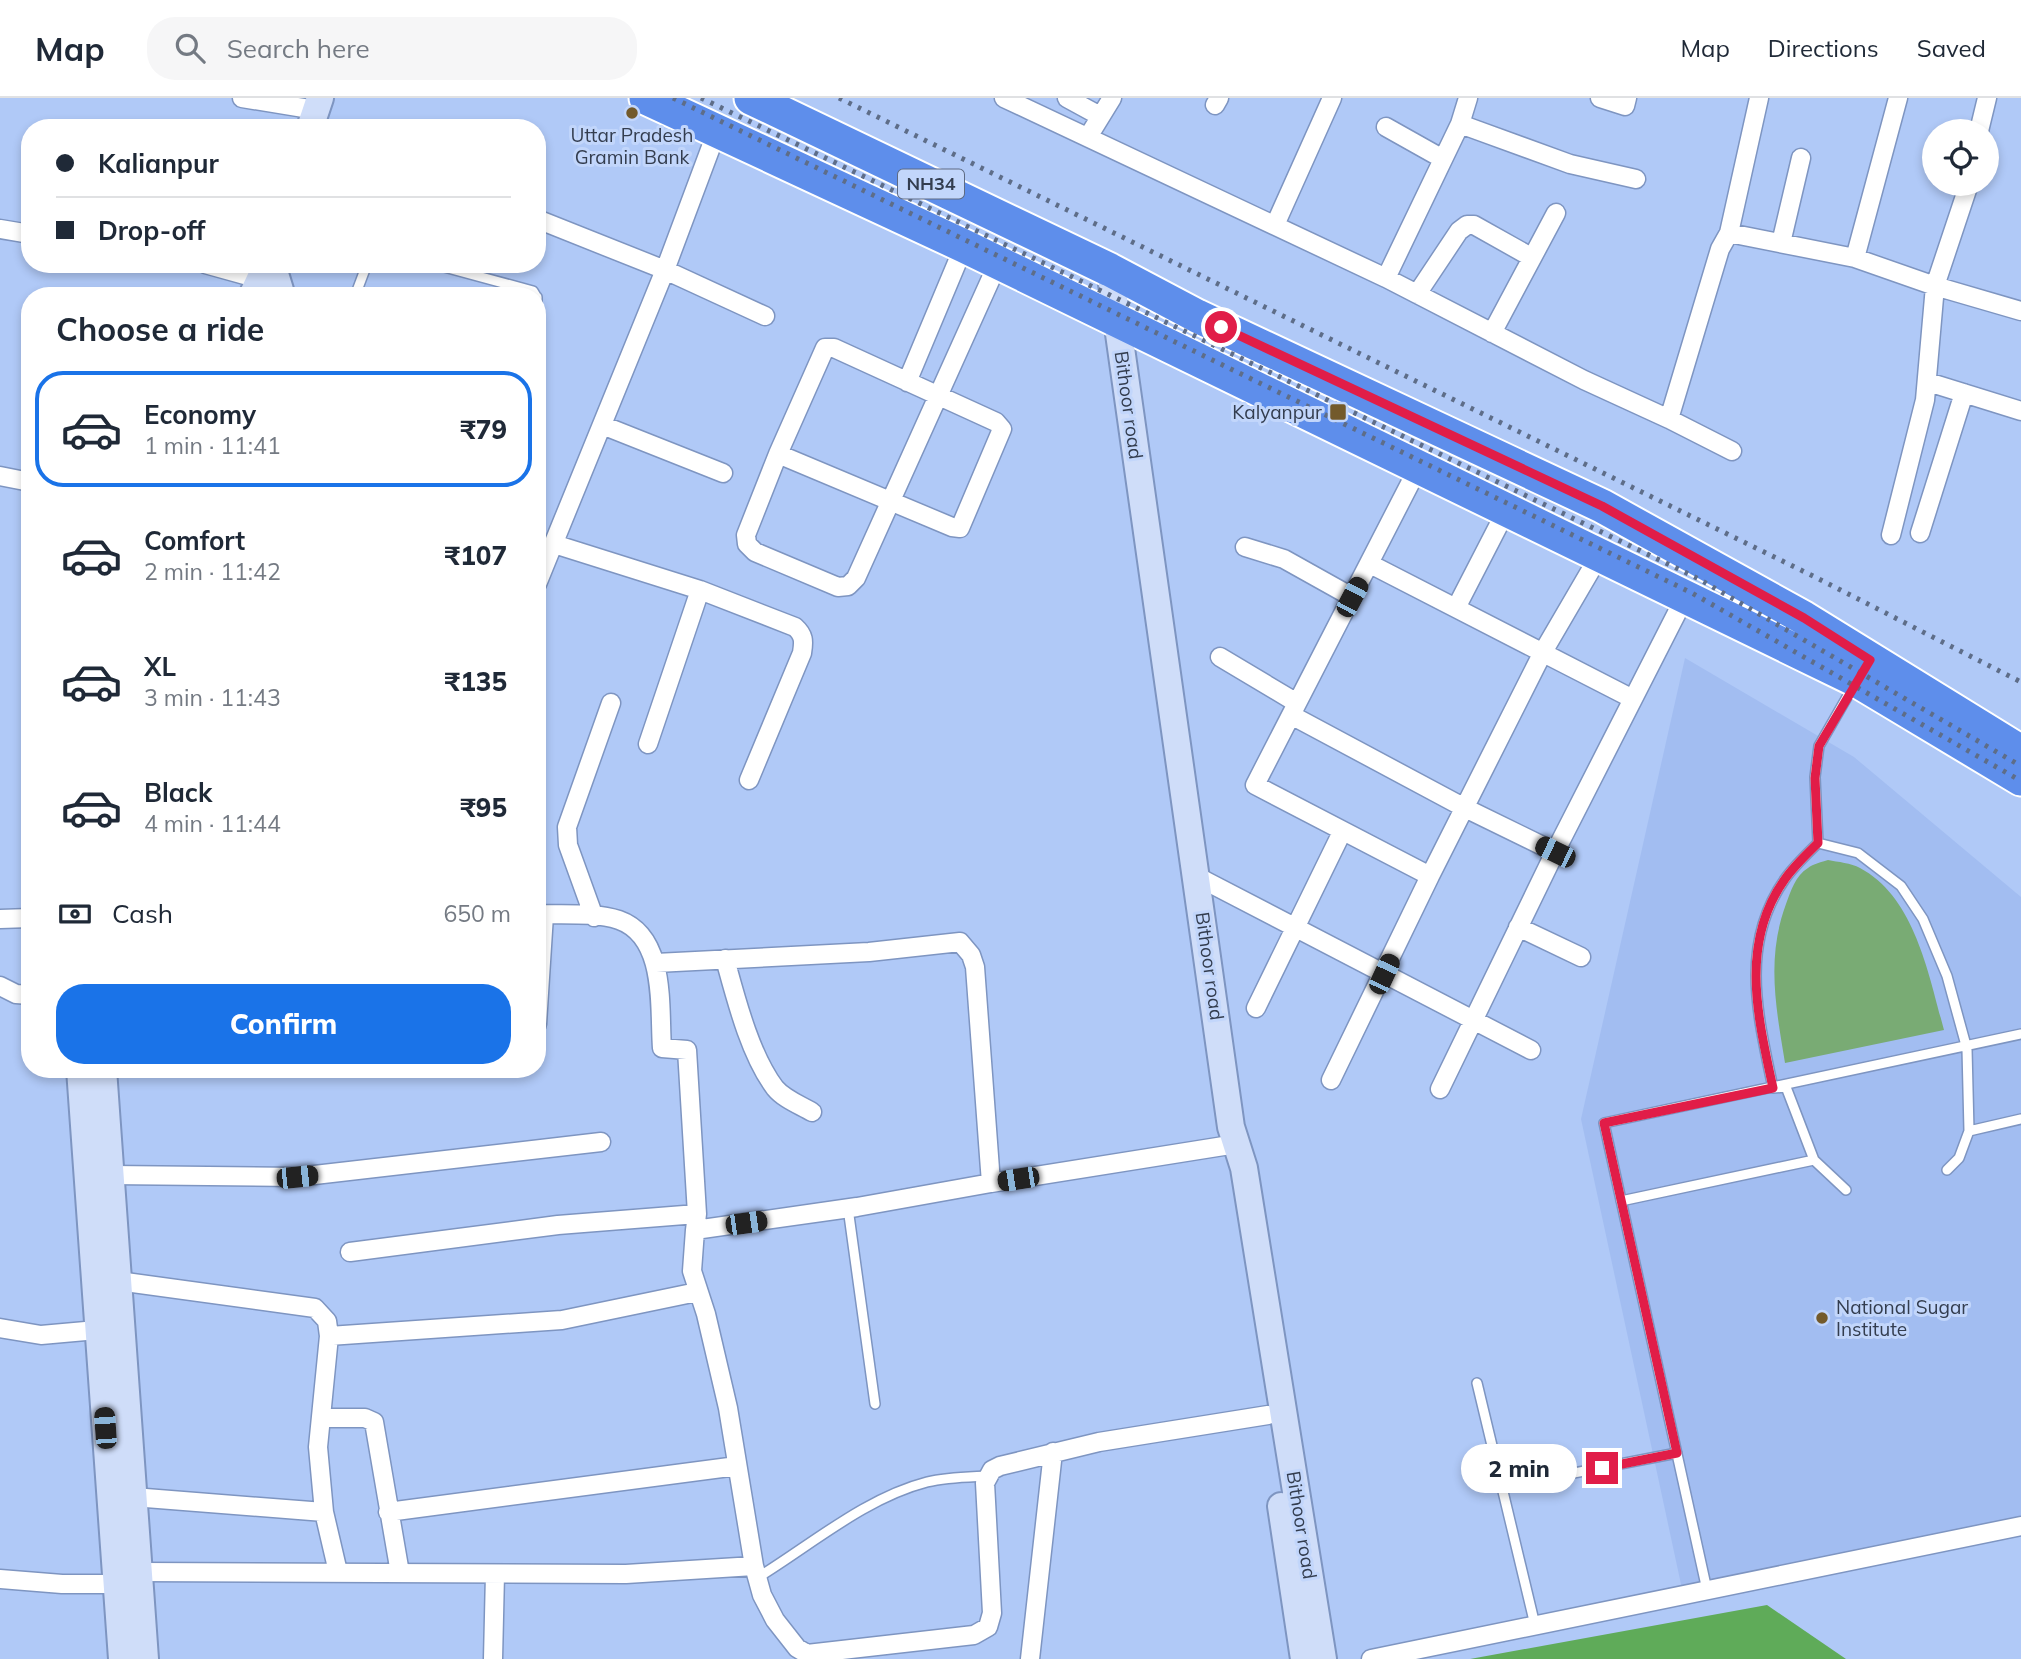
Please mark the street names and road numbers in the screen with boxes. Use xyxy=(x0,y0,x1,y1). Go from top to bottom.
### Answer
road number: NH34 xyxy=(898,170,964,198)
street label: Bithoor road xyxy=(1110,349,1148,461)
street label: Bithoor road xyxy=(1191,910,1229,1022)
street label: Bithoor road xyxy=(1282,1469,1322,1581)

